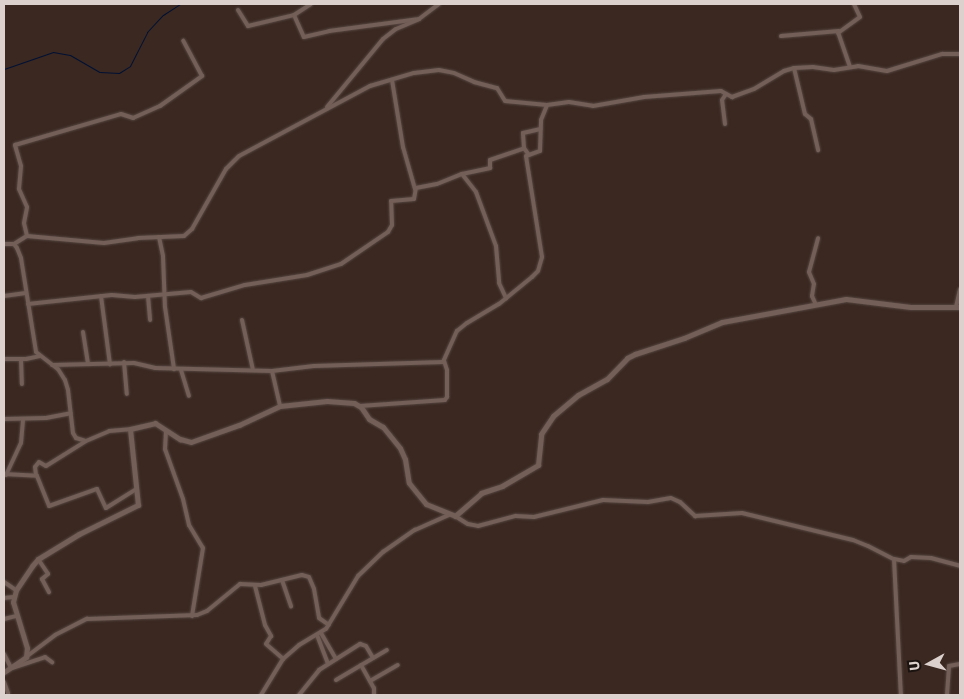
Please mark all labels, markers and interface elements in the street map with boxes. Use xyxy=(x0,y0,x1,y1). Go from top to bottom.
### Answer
north arrow xyxy=(904,639,954,689)
text: U xyxy=(905,660,924,672)

